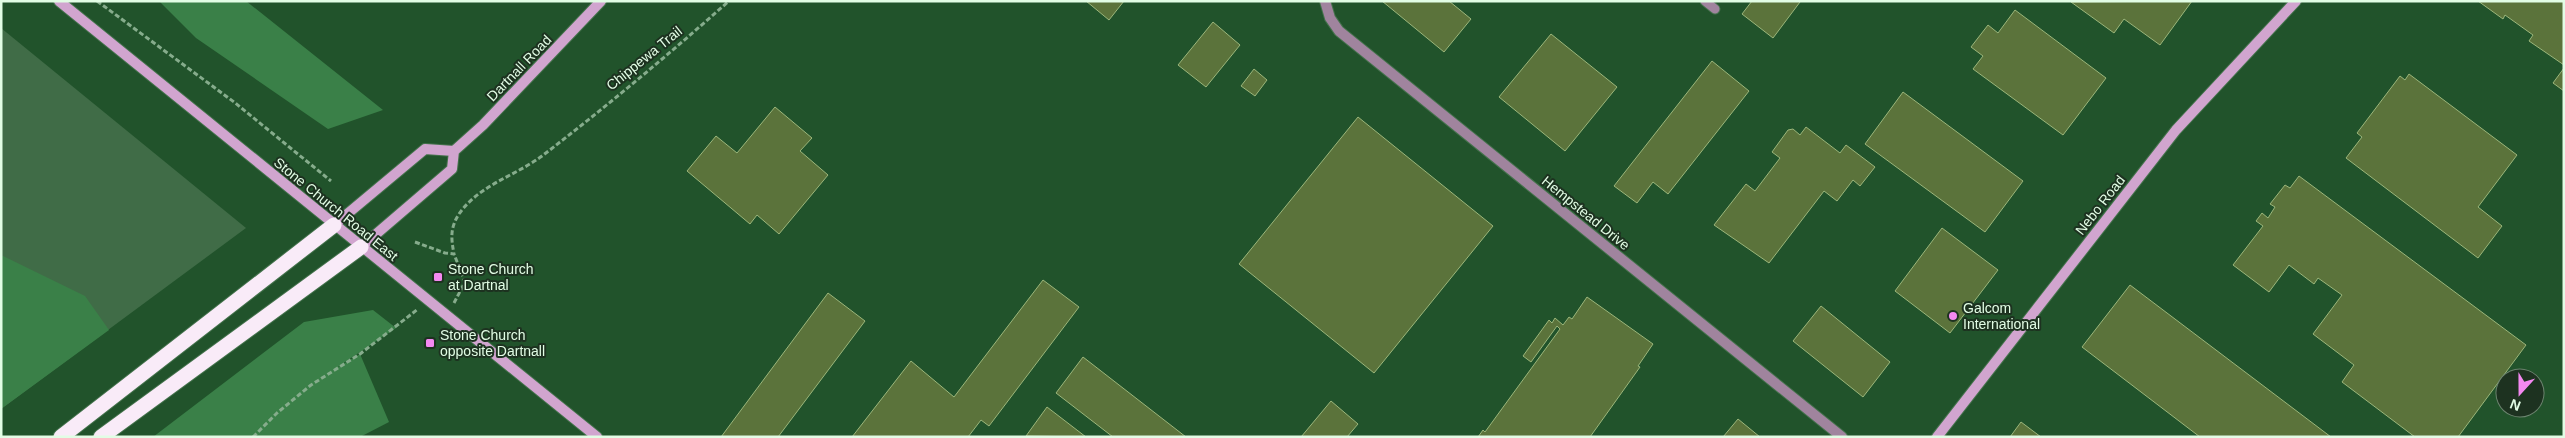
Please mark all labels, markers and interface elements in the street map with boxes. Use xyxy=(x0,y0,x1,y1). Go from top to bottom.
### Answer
street label: Chippewa Trail xyxy=(603,23,685,93)
street label: Dartnall Road xyxy=(484,32,554,104)
street label: Stone Church Road East xyxy=(271,154,401,264)
street label: Nebo Road xyxy=(2072,172,2128,238)
street label: Hempstead Drive xyxy=(1539,173,1633,253)
place label: Stone Church at Dartnal xyxy=(448,261,534,293)
marker: Stone Church at Dartnal xyxy=(432,271,444,283)
place label: Galcom International xyxy=(1963,300,2040,332)
marker: Galcom International xyxy=(1947,310,1959,322)
place label: Stone Church opposite Dartnall xyxy=(440,327,545,359)
marker: Stone Church opposite Dartnall xyxy=(424,337,436,349)
north arrow xyxy=(2495,368,2545,418)
text: N xyxy=(2508,396,2523,414)

